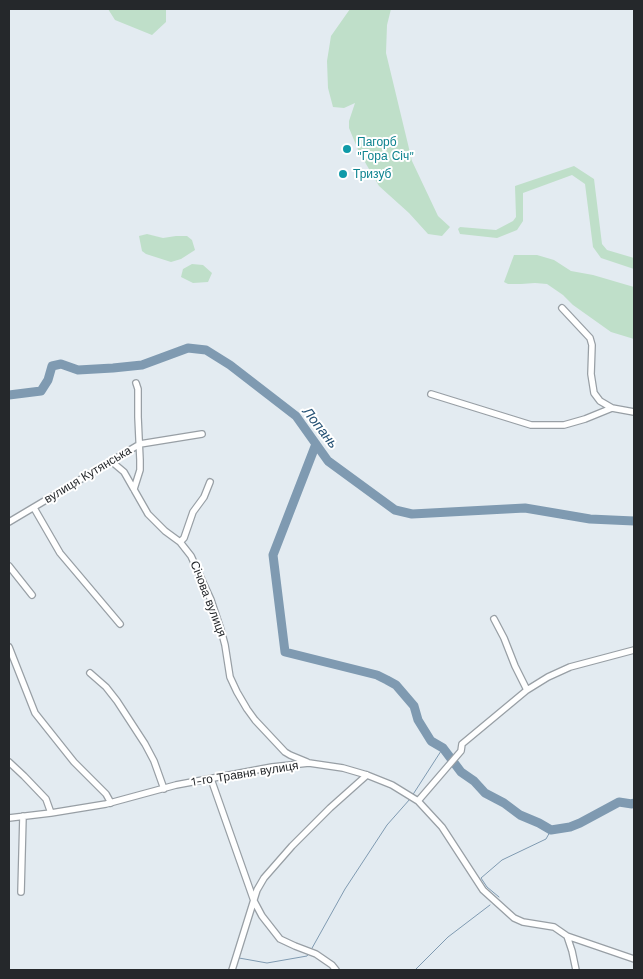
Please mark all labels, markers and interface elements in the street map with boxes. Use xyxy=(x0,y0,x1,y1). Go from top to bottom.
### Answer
place label: Пагорб "Гора Січ" xyxy=(357,135,414,163)
marker: Пагорб "Гора Січ" xyxy=(341,143,353,155)
place label: Тризуб xyxy=(353,167,391,181)
marker: Тризуб xyxy=(337,168,349,180)
water label: Лопань xyxy=(299,404,341,452)
street label: вулиця Кутянська xyxy=(42,443,134,507)
street label: Січова вулиця xyxy=(187,559,229,639)
street label: 1-го Травня вулиця xyxy=(190,758,300,790)

